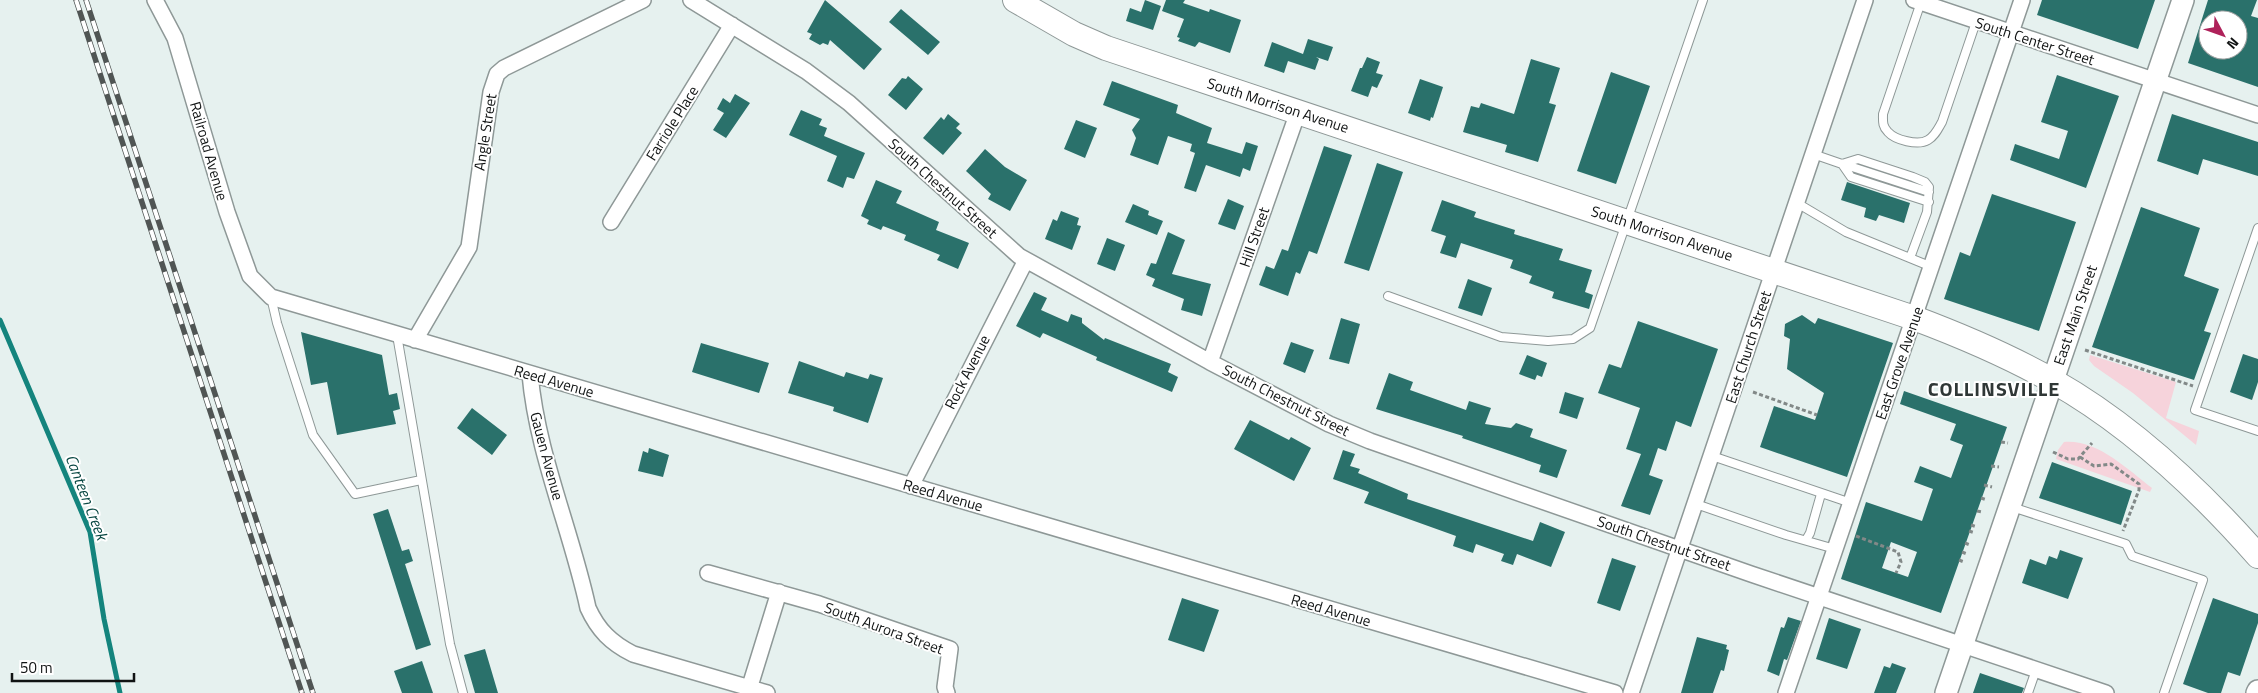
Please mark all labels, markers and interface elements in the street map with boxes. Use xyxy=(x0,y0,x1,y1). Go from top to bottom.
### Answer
north arrow xyxy=(2198,10,2248,60)
street label: South Center Street xyxy=(1972,11,2098,71)
text: N xyxy=(2222,33,2244,54)
street label: South Morrison Avenue xyxy=(1204,71,1352,139)
street label: Farriole Place xyxy=(640,81,704,165)
street label: Angle Street xyxy=(468,91,503,172)
street label: Railroad Avenue xyxy=(184,99,234,203)
street label: South Chestnut Street xyxy=(883,133,1003,244)
street label: South Morrison Avenue xyxy=(1588,199,1736,267)
street label: Hill Street xyxy=(1233,203,1275,270)
street label: East Main Street xyxy=(2047,261,2103,368)
street label: East Church Street xyxy=(1719,287,1777,406)
street label: East Grove Avenue xyxy=(1869,303,1929,423)
street label: Rock Avenue xyxy=(938,331,996,413)
street label: South Chestnut Street xyxy=(1218,358,1354,442)
street label: Reed Avenue xyxy=(511,359,597,403)
district label: COLLINSVILLE xyxy=(1928,373,2060,404)
street label: Gauen Avenue xyxy=(524,409,570,503)
water label: Canteen Creek xyxy=(60,451,115,545)
street label: Reed Avenue xyxy=(900,473,986,517)
street label: South Chestnut Street xyxy=(1594,509,1735,577)
street label: Reed Avenue xyxy=(1288,588,1374,632)
street label: South Aurora Street xyxy=(821,596,947,660)
scale bar xyxy=(12,650,135,682)
text: 50 m xyxy=(20,656,53,679)

